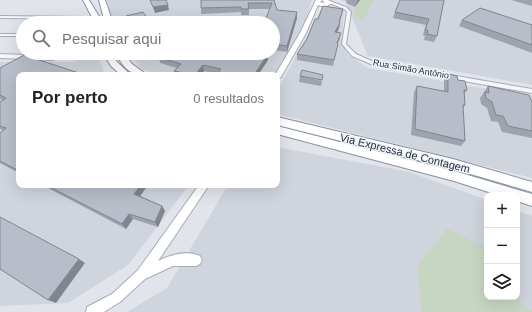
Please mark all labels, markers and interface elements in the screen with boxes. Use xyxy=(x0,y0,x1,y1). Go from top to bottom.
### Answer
search box xyxy=(16,16,280,60)
icon: search xyxy=(30,27,52,49)
text: Pesquisar aqui xyxy=(62,30,161,47)
street label: Rua Simão Antônio xyxy=(372,57,450,81)
text: Por perto xyxy=(32,88,108,107)
text: 0 resultados xyxy=(193,91,264,106)
street label: Via Expressa de Contagem xyxy=(339,131,471,175)
map controls xyxy=(484,192,520,300)
button: + xyxy=(484,192,520,228)
button: − xyxy=(484,228,520,264)
button: layers xyxy=(484,264,520,300)

